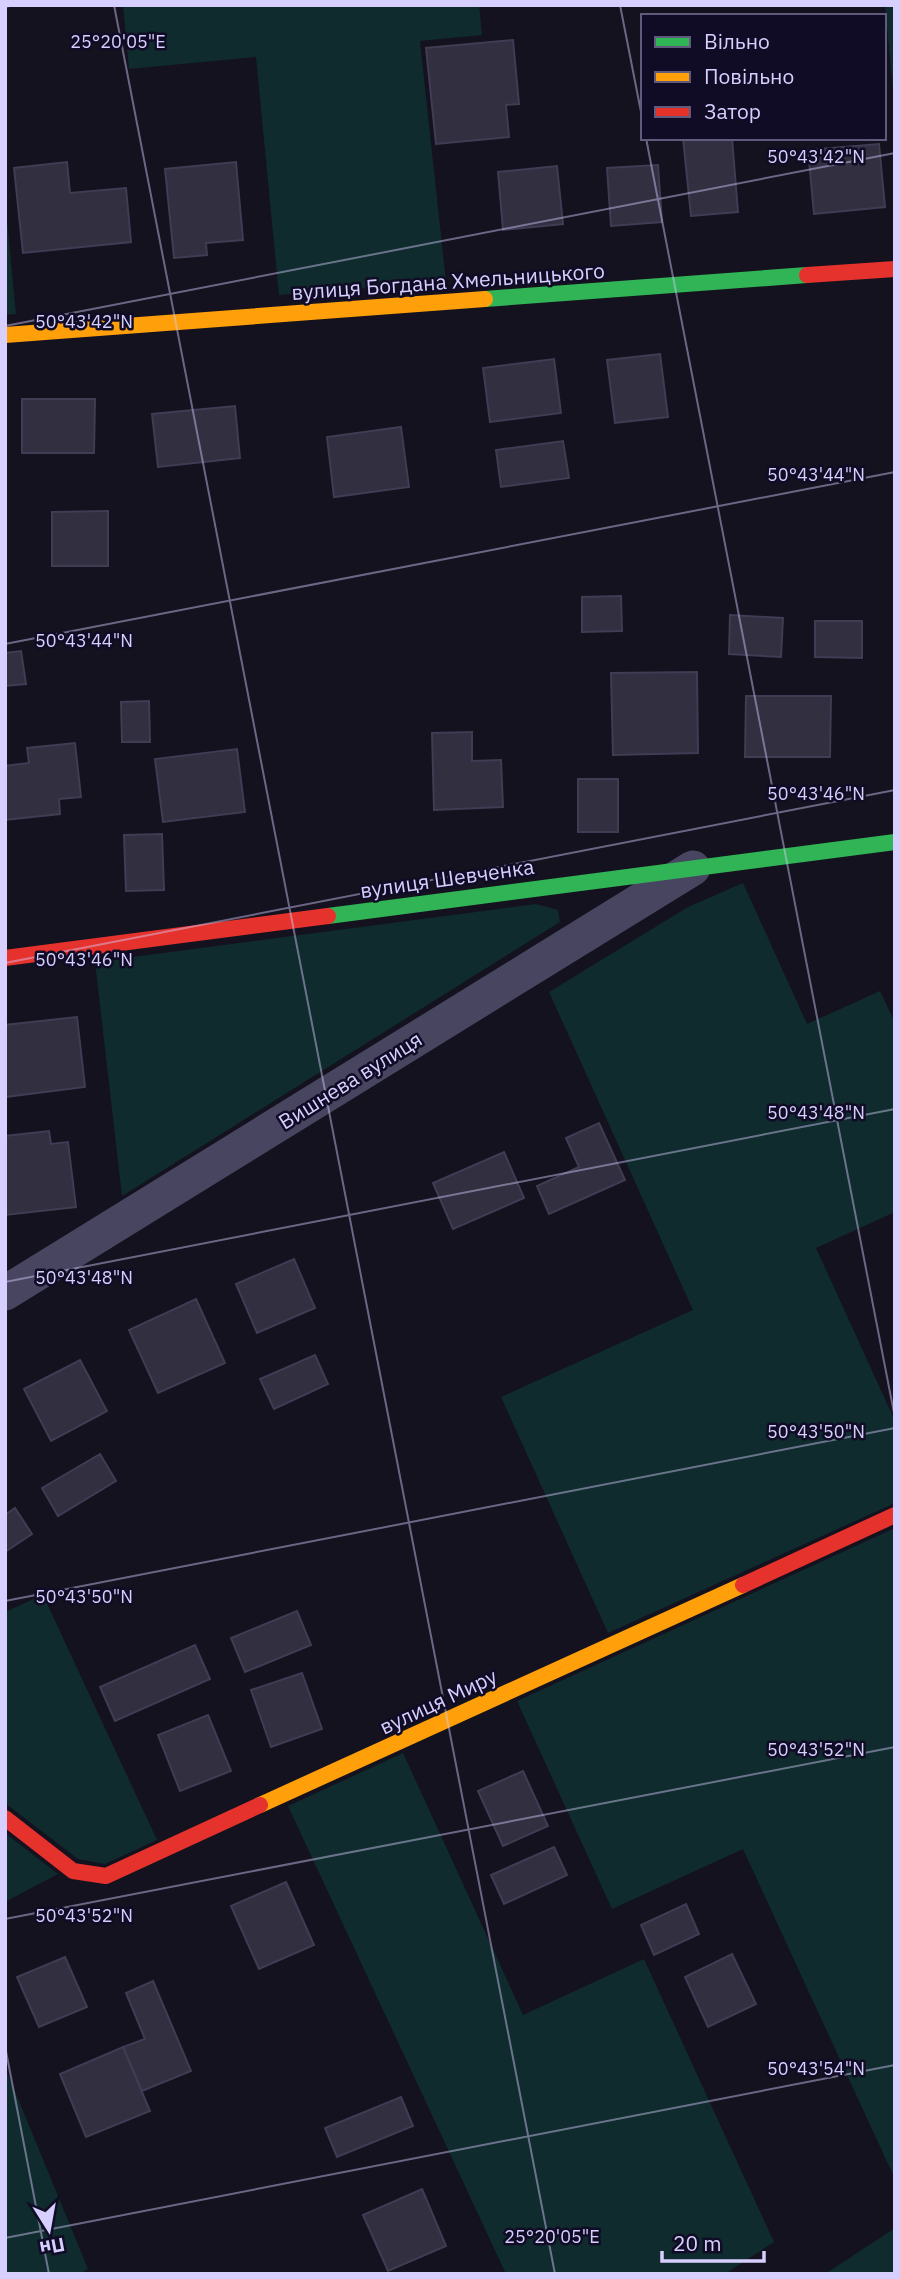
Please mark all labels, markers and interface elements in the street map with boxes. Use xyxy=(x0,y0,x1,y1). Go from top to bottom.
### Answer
legend xyxy=(641,14,886,140)
text: Вільно xyxy=(704,27,770,55)
text: 25°20'05"E xyxy=(70,30,166,53)
text: Повільно xyxy=(704,62,794,90)
text: Затор xyxy=(704,97,761,125)
text: 50°43'42"N xyxy=(767,145,865,168)
street label: вулиця Богдана Хмельницького xyxy=(290,256,606,306)
text: 50°43'42"N xyxy=(35,310,133,333)
text: 50°43'44"N xyxy=(767,463,865,486)
text: 50°43'44"N xyxy=(35,629,133,652)
text: 50°43'46"N xyxy=(767,782,865,805)
street label: вулиця Шевченка xyxy=(358,852,536,904)
text: 50°43'46"N xyxy=(35,948,133,971)
street label: Вишнева вулиця xyxy=(273,1025,427,1135)
text: 50°43'48"N xyxy=(767,1101,865,1124)
text: 50°43'48"N xyxy=(35,1266,133,1289)
text: 50°43'50"N xyxy=(767,1420,865,1443)
text: 50°43'50"N xyxy=(35,1585,133,1608)
street label: вулиця Миру xyxy=(375,1661,502,1740)
text: 50°43'52"N xyxy=(767,1738,865,1761)
text: 50°43'52"N xyxy=(35,1904,133,1927)
text: 50°43'54"N xyxy=(767,2057,865,2080)
north arrow xyxy=(14,2195,84,2265)
scale bar xyxy=(662,2220,764,2264)
text: 25°20'05"E xyxy=(504,2225,600,2248)
text: 20 m xyxy=(673,2229,722,2257)
text: Пн xyxy=(38,2233,67,2261)

